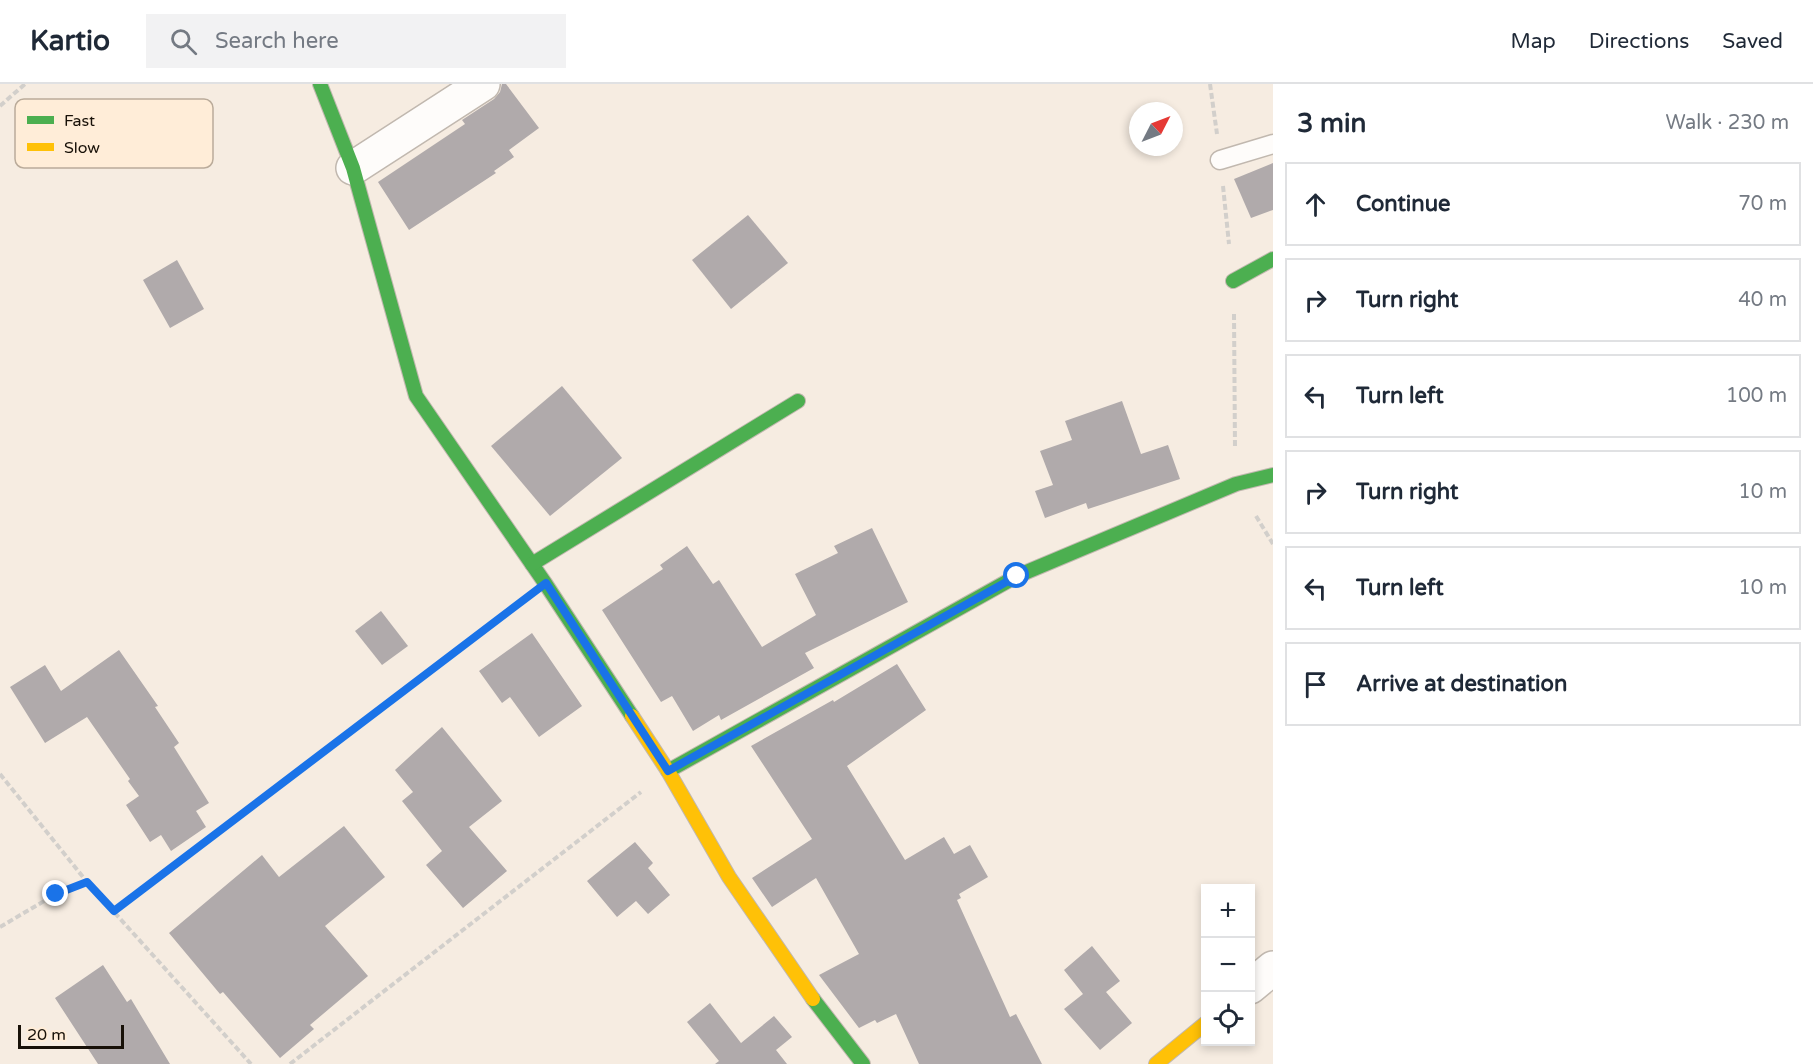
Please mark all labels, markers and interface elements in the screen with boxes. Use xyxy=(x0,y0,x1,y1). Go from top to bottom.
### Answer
search box xyxy=(146,14,566,68)
text: Kartio xyxy=(30,24,110,58)
icon: search xyxy=(167,25,200,58)
text: Search here xyxy=(215,28,339,54)
text: Map xyxy=(1510,29,1556,54)
text: Directions xyxy=(1589,29,1689,54)
text: Saved xyxy=(1722,29,1783,54)
legend xyxy=(15,99,213,168)
north arrow xyxy=(1129,102,1183,156)
text: 3 min xyxy=(1297,108,1366,139)
text: Fast xyxy=(64,111,95,131)
text: Walk · 230 m xyxy=(1666,111,1789,135)
text: Slow xyxy=(64,138,100,158)
icon: ahead xyxy=(1299,188,1332,221)
text: Continue xyxy=(1356,191,1451,217)
text: 70 m xyxy=(1738,192,1787,216)
icon: right xyxy=(1299,284,1332,317)
text: Turn right xyxy=(1356,287,1458,313)
text: 40 m xyxy=(1738,288,1787,312)
icon: left xyxy=(1299,380,1332,413)
text: Turn left xyxy=(1356,383,1444,409)
text: 100 m xyxy=(1726,384,1787,408)
icon: right xyxy=(1299,476,1332,509)
text: Turn right xyxy=(1356,479,1458,505)
text: 10 m xyxy=(1738,480,1787,504)
route start xyxy=(1003,562,1029,588)
icon: left xyxy=(1299,572,1332,605)
text: Turn left xyxy=(1356,575,1444,601)
text: 10 m xyxy=(1738,576,1787,600)
icon: arrive xyxy=(1299,668,1332,701)
text: Arrive at destination xyxy=(1356,671,1567,697)
route end xyxy=(42,880,68,906)
map controls xyxy=(1201,884,1255,1046)
button: + xyxy=(1201,884,1255,938)
button: − xyxy=(1201,938,1255,992)
button: locate xyxy=(1201,992,1255,1046)
scale bar xyxy=(18,1022,124,1050)
text: 20 m xyxy=(27,1025,66,1045)

